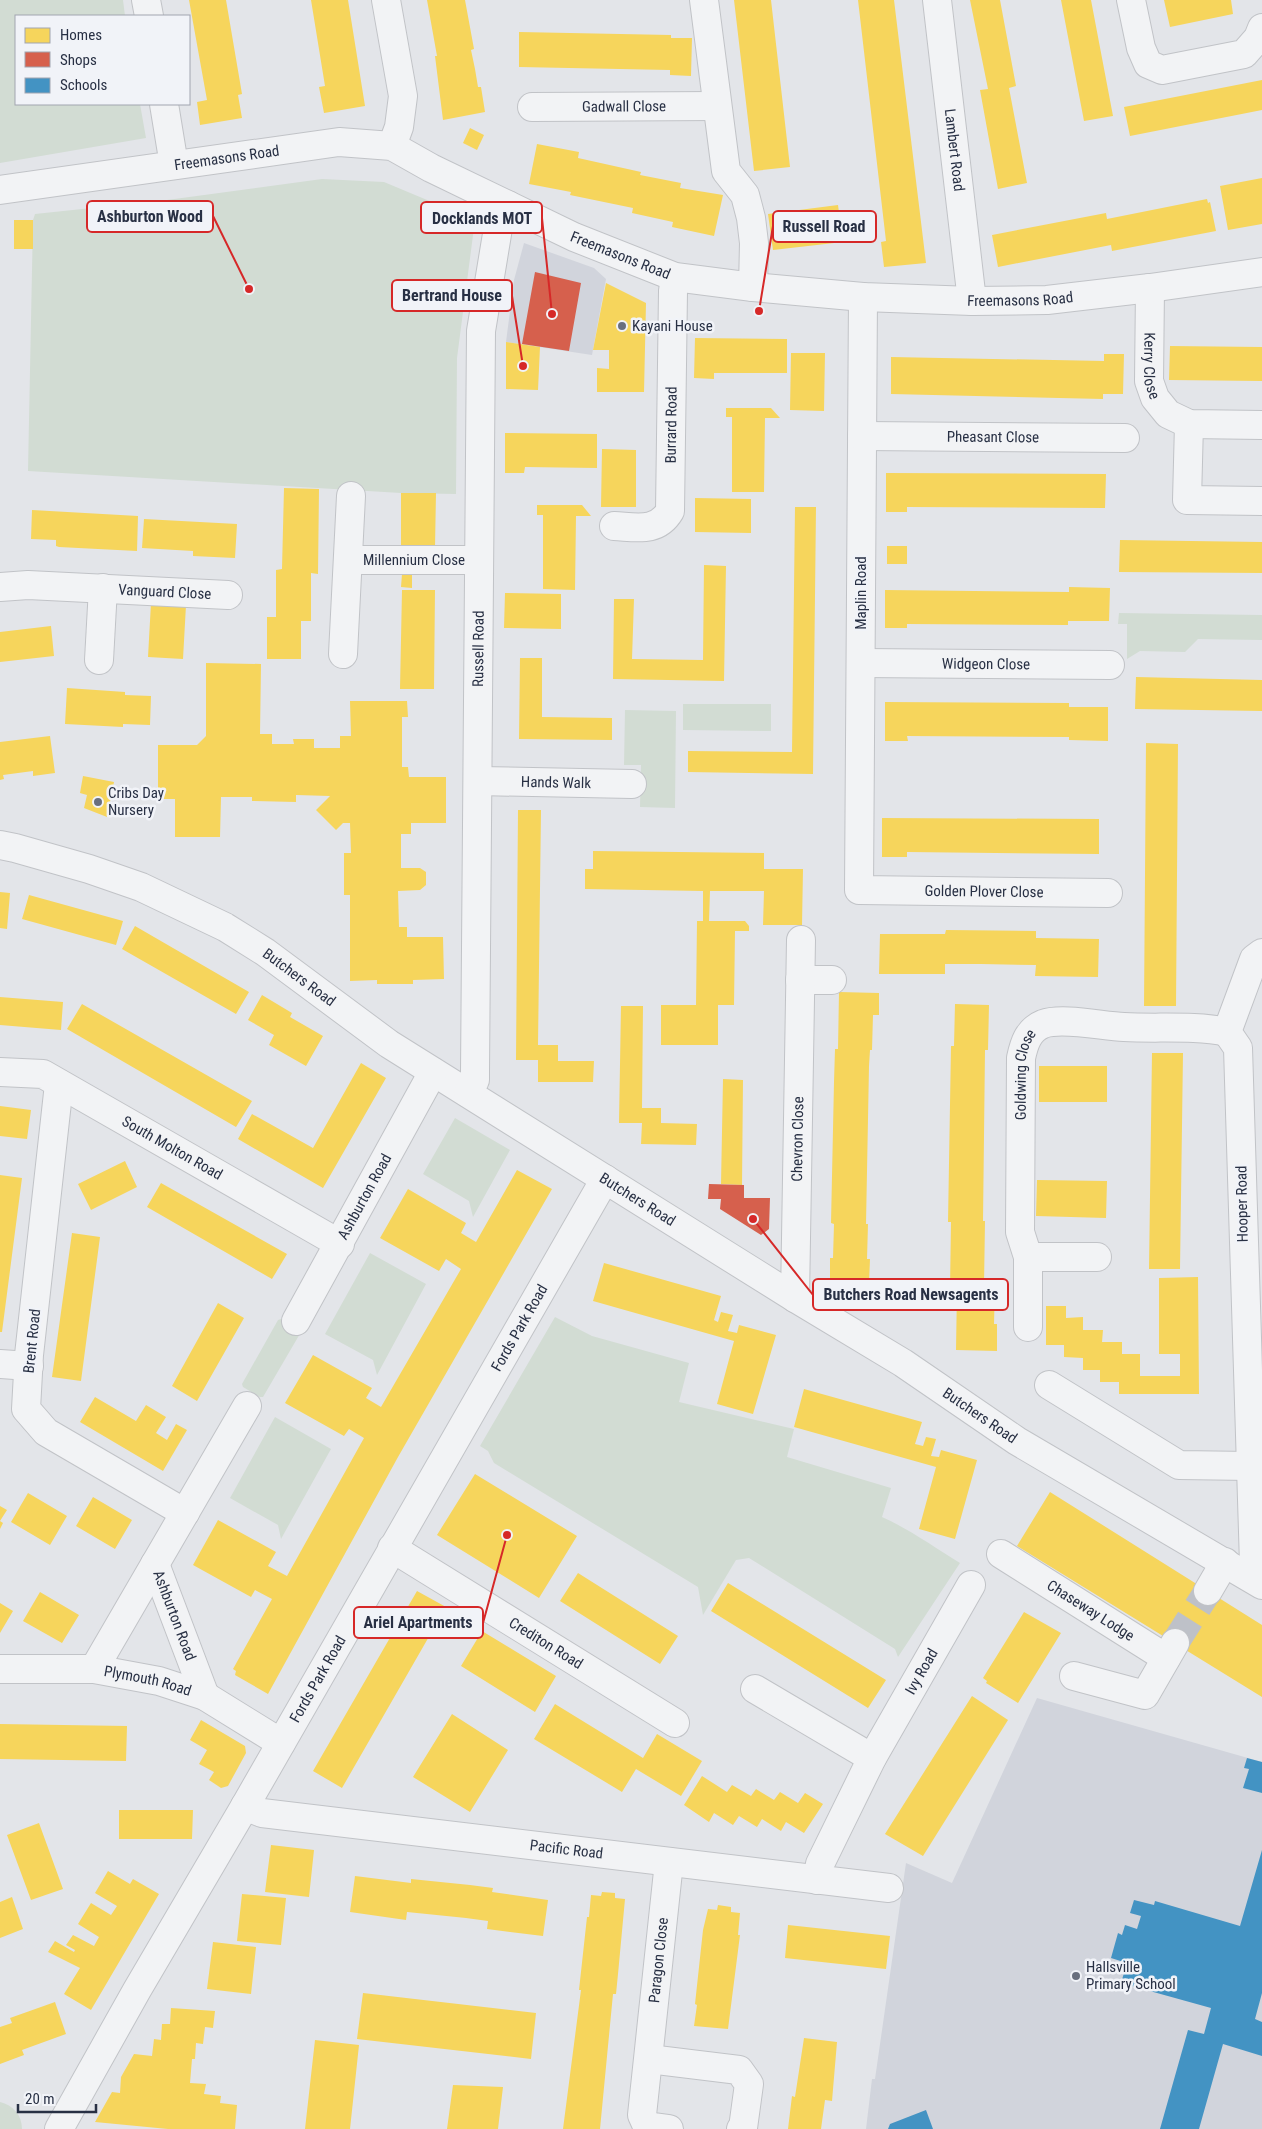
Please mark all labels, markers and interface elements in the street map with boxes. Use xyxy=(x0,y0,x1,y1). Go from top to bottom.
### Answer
legend xyxy=(15,15,190,105)
text: Homes xyxy=(60,26,102,44)
text: Shops xyxy=(60,51,97,69)
text: Schools xyxy=(60,76,107,94)
street label: Gadwall Close xyxy=(582,97,666,116)
street label: Lambert Road xyxy=(941,108,968,192)
street label: Freemasons Road xyxy=(173,142,281,174)
callout: Ashburton Wood xyxy=(87,201,213,232)
callout: Docklands MOT xyxy=(421,202,542,233)
text: Ashburton Wood xyxy=(97,207,203,226)
text: Docklands MOT xyxy=(432,209,532,228)
callout: Russell Road xyxy=(773,211,876,242)
text: Russell Road xyxy=(783,217,866,236)
street label: Freemasons Road xyxy=(568,227,673,283)
callout: Bertrand House xyxy=(392,280,512,311)
text: Bertrand House xyxy=(402,286,502,305)
street label: Freemasons Road xyxy=(967,288,1074,310)
place label: Kayani House xyxy=(632,317,713,335)
marker: Kayani House xyxy=(616,320,628,332)
street label: Kerry Close xyxy=(1140,332,1164,402)
street label: Burrard Road xyxy=(662,386,681,464)
street label: Pheasant Close xyxy=(947,428,1039,446)
street label: Millennium Close xyxy=(363,551,465,569)
street label: Maplin Road xyxy=(852,556,870,630)
street label: Vanguard Close xyxy=(118,581,212,603)
street label: Russell Road xyxy=(469,610,488,687)
street label: Widgeon Close xyxy=(942,655,1030,673)
street label: Hands Walk xyxy=(521,773,591,792)
place label: Cribs Day Nursery xyxy=(108,784,164,819)
marker: Cribs Day Nursery xyxy=(92,796,104,808)
street label: Golden Plover Close xyxy=(924,882,1044,901)
street label: Butchers Road xyxy=(259,944,339,1010)
street label: Goldwing Close xyxy=(1011,1025,1040,1120)
street label: Chevron Close xyxy=(788,1096,807,1182)
street label: South Molton Road xyxy=(119,1112,226,1184)
street label: Ashburton Road xyxy=(334,1151,395,1243)
street label: Hooper Road xyxy=(1232,1165,1252,1243)
street label: Butchers Road xyxy=(596,1169,679,1230)
callout: Butchers Road Newsagents xyxy=(813,1279,1008,1310)
street label: Fords Park Road xyxy=(487,1281,551,1375)
text: Butchers Road Newsagents xyxy=(823,1285,999,1304)
street label: Brent Road xyxy=(20,1308,44,1374)
street label: Butchers Road xyxy=(939,1384,1021,1447)
street label: Ashburton Road xyxy=(149,1568,200,1663)
street label: Chaseway Lodge xyxy=(1044,1576,1138,1645)
callout: Ariel Apartments xyxy=(354,1607,483,1638)
text: Ariel Apartments xyxy=(363,1613,473,1632)
street label: Crediton Road xyxy=(506,1614,586,1673)
street label: Fords Park Road xyxy=(286,1633,350,1726)
street label: Ivy Road xyxy=(901,1645,942,1698)
street label: Plymouth Road xyxy=(102,1662,194,1700)
street label: Pacific Road xyxy=(529,1836,604,1863)
street label: Paragon Close xyxy=(645,1916,672,2004)
place label: Hallsville Primary School xyxy=(1086,1958,1176,1993)
marker: Hallsville Primary School xyxy=(1070,1970,1082,1982)
scale bar xyxy=(18,2082,95,2114)
text: 20 m xyxy=(25,2090,55,2108)

